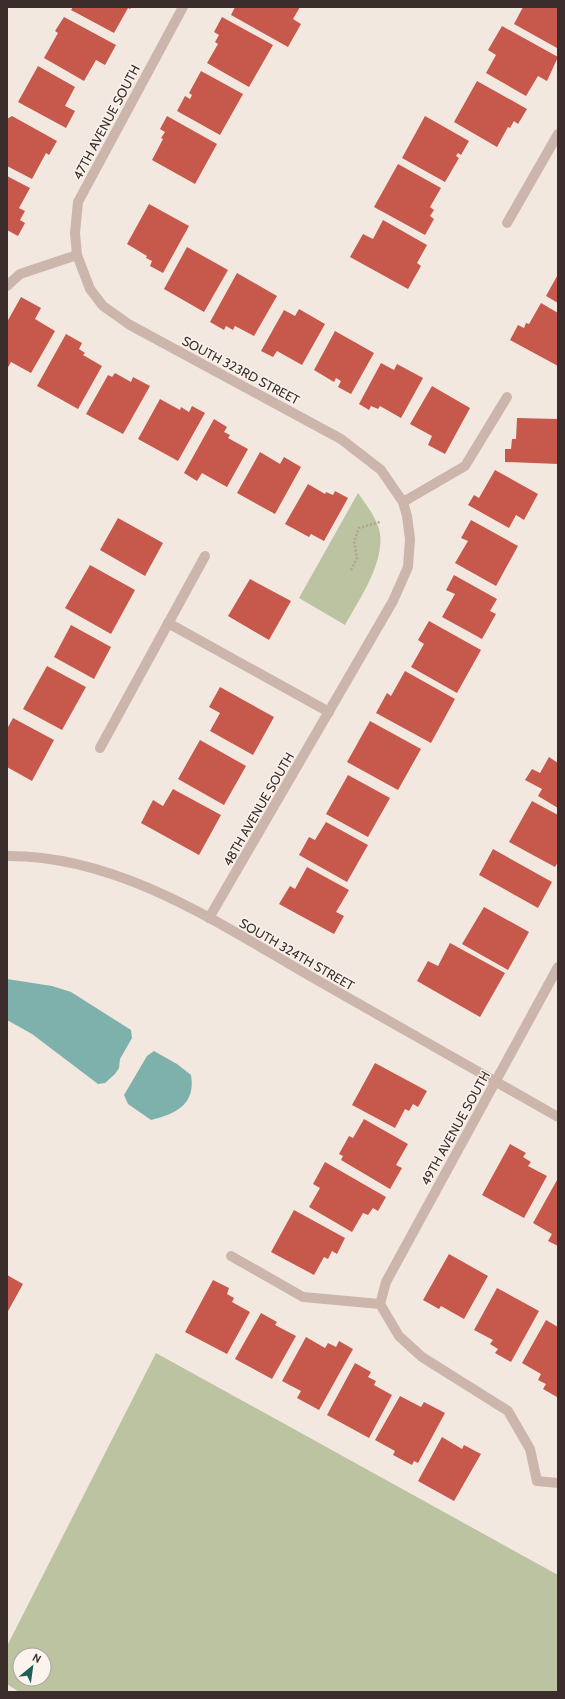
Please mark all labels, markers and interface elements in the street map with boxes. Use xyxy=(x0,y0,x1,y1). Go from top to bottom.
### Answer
street label: 47TH AVENUE SOUTH xyxy=(69,62,143,182)
street label: SOUTH 323RD STREET xyxy=(179,332,303,408)
street label: 48TH AVENUE SOUTH xyxy=(219,749,297,869)
street label: SOUTH 324TH STREET xyxy=(237,915,357,993)
street label: 49TH AVENUE SOUTH xyxy=(417,1068,493,1188)
north arrow xyxy=(12,1647,52,1687)
text: N xyxy=(30,1650,44,1666)

